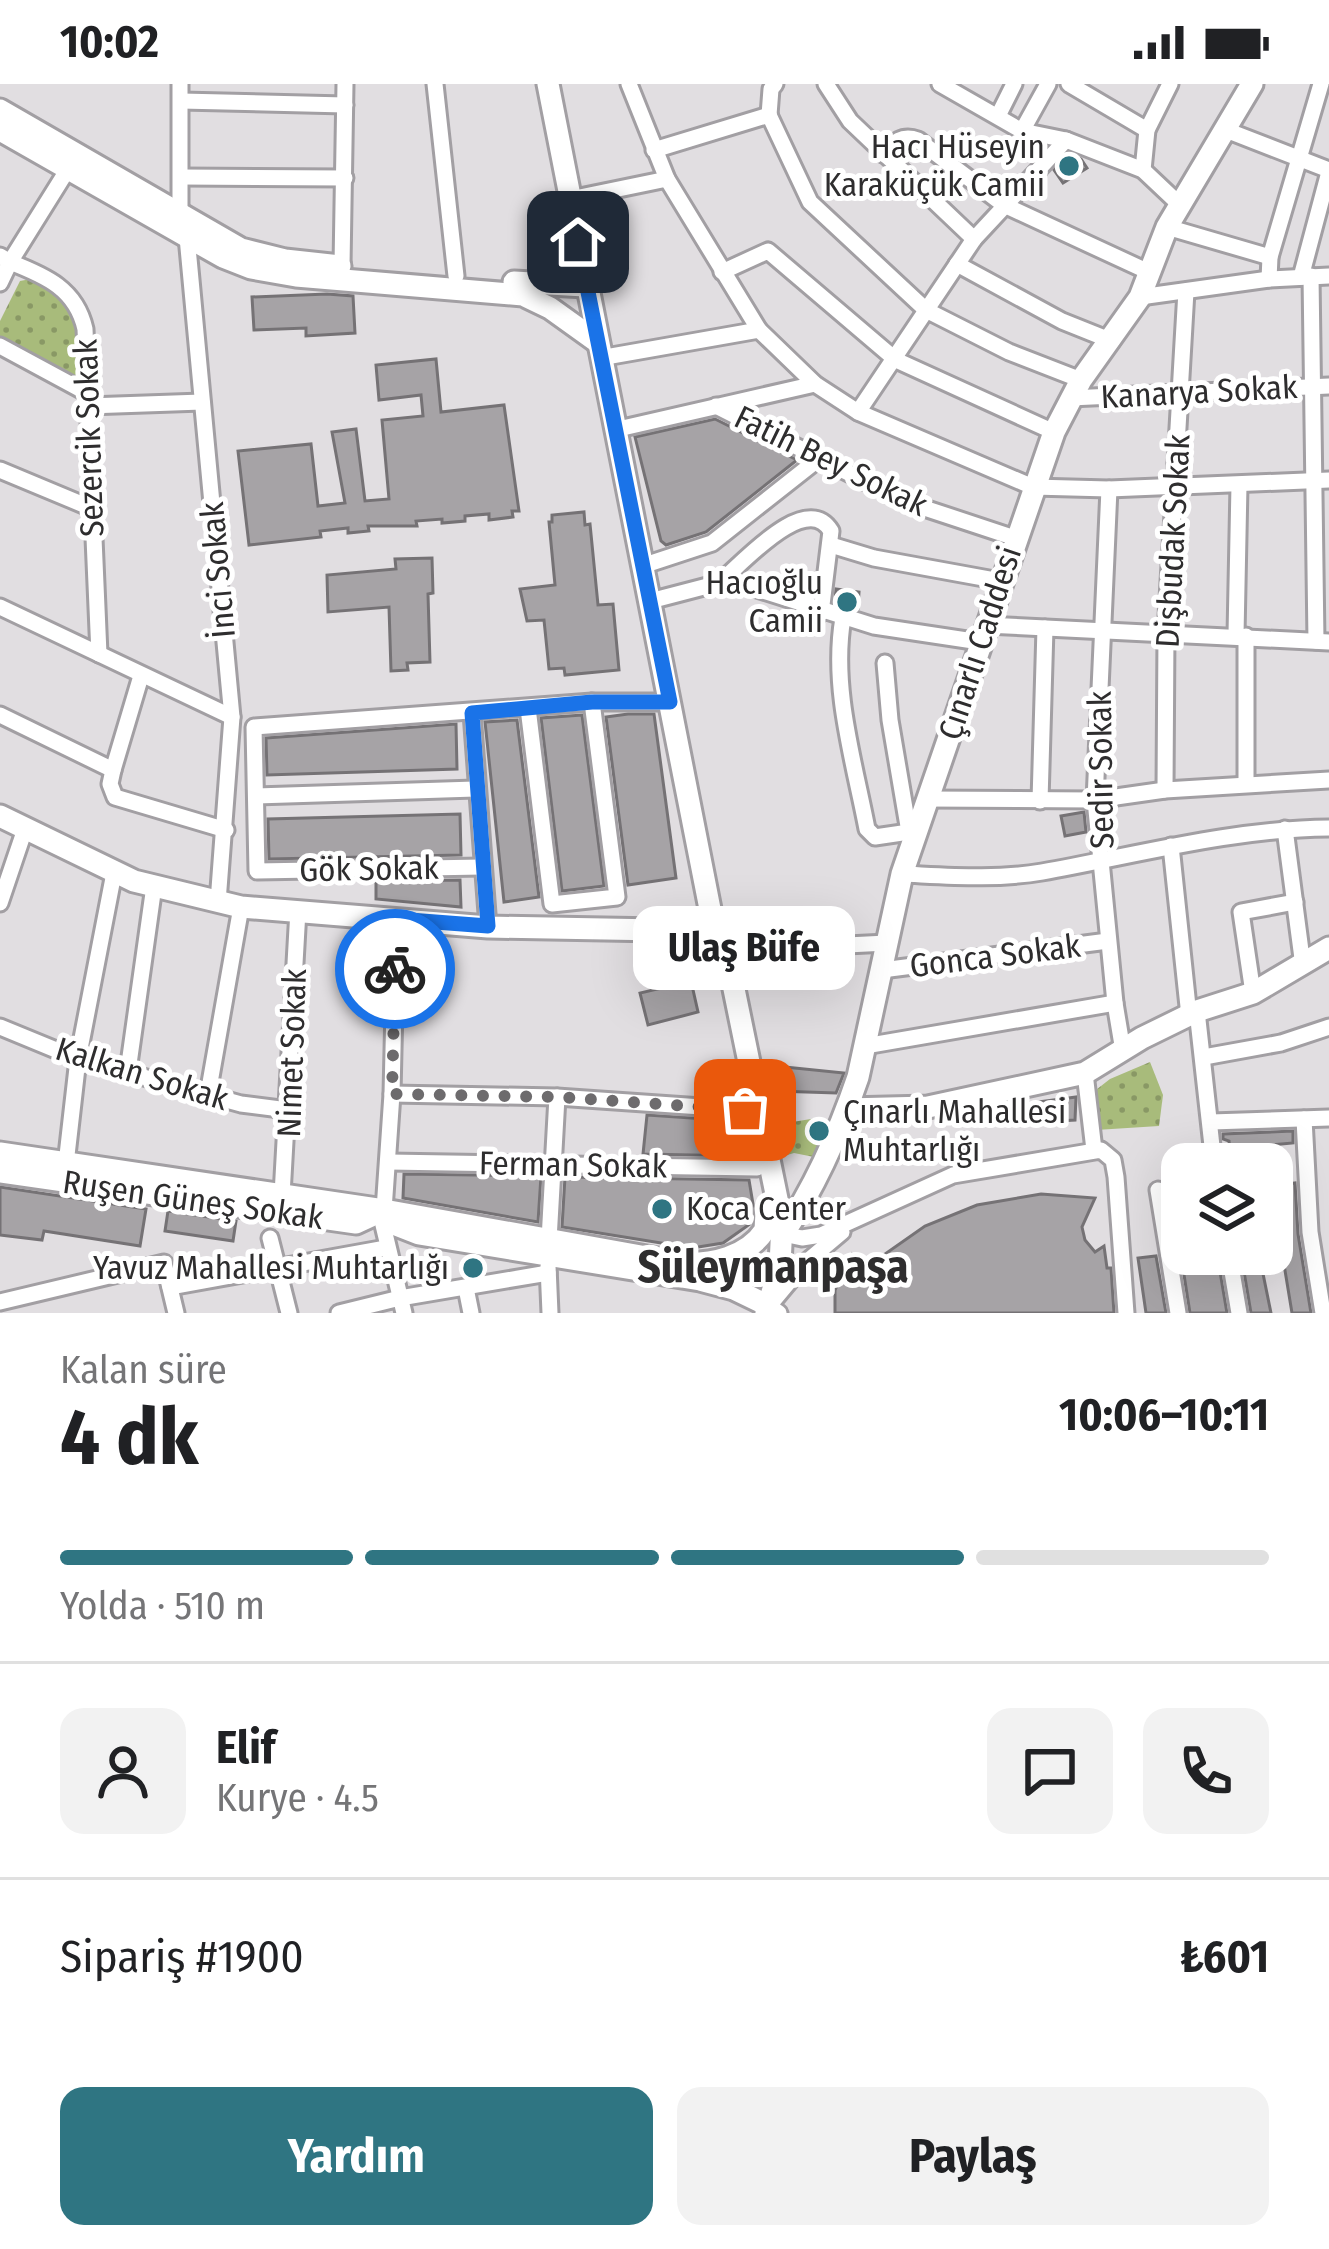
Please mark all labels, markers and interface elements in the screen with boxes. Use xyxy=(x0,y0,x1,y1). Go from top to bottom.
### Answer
text: 10:02 xyxy=(60,15,159,69)
place label: Hacı Hüseyin Karaküçük Camii xyxy=(824,127,1045,205)
marker: Hacı Hüseyin Karaküçük Camii xyxy=(1056,153,1082,179)
pin xyxy=(527,191,629,293)
icon: home xyxy=(545,209,611,275)
street label: Sezercik Sokak xyxy=(66,338,112,538)
street label: Kanarya Sokak xyxy=(1100,367,1299,417)
street label: Fatih Bey Sokak xyxy=(728,397,935,525)
street label: Dişbudak Sokak xyxy=(1147,433,1199,649)
street label: İnci Sokak xyxy=(192,500,244,640)
street label: Çınarlı Caddesi xyxy=(930,541,1030,745)
place label: Hacıoğlu Camii xyxy=(706,563,823,641)
marker: Hacıoğlu Camii xyxy=(834,589,860,615)
street label: Sedir Sokak xyxy=(1080,690,1122,849)
street label: Gök Sokak xyxy=(299,848,440,890)
callout: Ulaş Büfe xyxy=(634,906,856,990)
courier xyxy=(335,909,455,1029)
text: Ulaş Büfe xyxy=(668,925,820,971)
street label: Gonca Sokak xyxy=(907,926,1083,986)
icon: bike xyxy=(362,936,428,1002)
street label: Nimet Sokak xyxy=(269,967,315,1138)
street label: Kalkan Sokak xyxy=(51,1029,234,1119)
pin xyxy=(694,1059,796,1161)
icon: bag xyxy=(712,1077,778,1143)
place label: Çınarlı Mahallesi Muhtarlığı xyxy=(843,1092,1066,1170)
marker: Çınarlı Mahallesi Muhtarlığı xyxy=(806,1118,832,1144)
street label: Ferman Sokak xyxy=(479,1143,668,1187)
map controls xyxy=(1161,1143,1293,1275)
button: layers xyxy=(1161,1143,1293,1275)
street label: Ruşen Güneş Sokak xyxy=(60,1162,326,1238)
place label: Koca Center xyxy=(686,1189,846,1229)
marker: Koca Center xyxy=(649,1196,675,1222)
district label: Süleymanpaşa xyxy=(638,1240,909,1294)
place label: Yavuz Mahallesi Muhtarlığı xyxy=(93,1248,449,1288)
marker: Yavuz Mahallesi Muhtarlığı xyxy=(460,1255,486,1281)
text: Kalan süre xyxy=(60,1347,227,1393)
text: 10:06–10:11 xyxy=(1059,1388,1269,1442)
text: 4 dk xyxy=(60,1391,199,1485)
text: Yolda · 510 m xyxy=(60,1583,265,1629)
button: person xyxy=(60,1708,186,1834)
button: chat xyxy=(987,1708,1113,1834)
button: phone xyxy=(1143,1708,1269,1834)
text: Elif xyxy=(216,1721,276,1775)
text: Kurye · 4.5 xyxy=(216,1775,379,1821)
text: Sipariş #1900 xyxy=(60,1930,304,1984)
text: ₺601 xyxy=(1180,1930,1269,1984)
button: Yardım xyxy=(60,2087,653,2225)
button: Paylaş xyxy=(677,2087,1269,2225)

